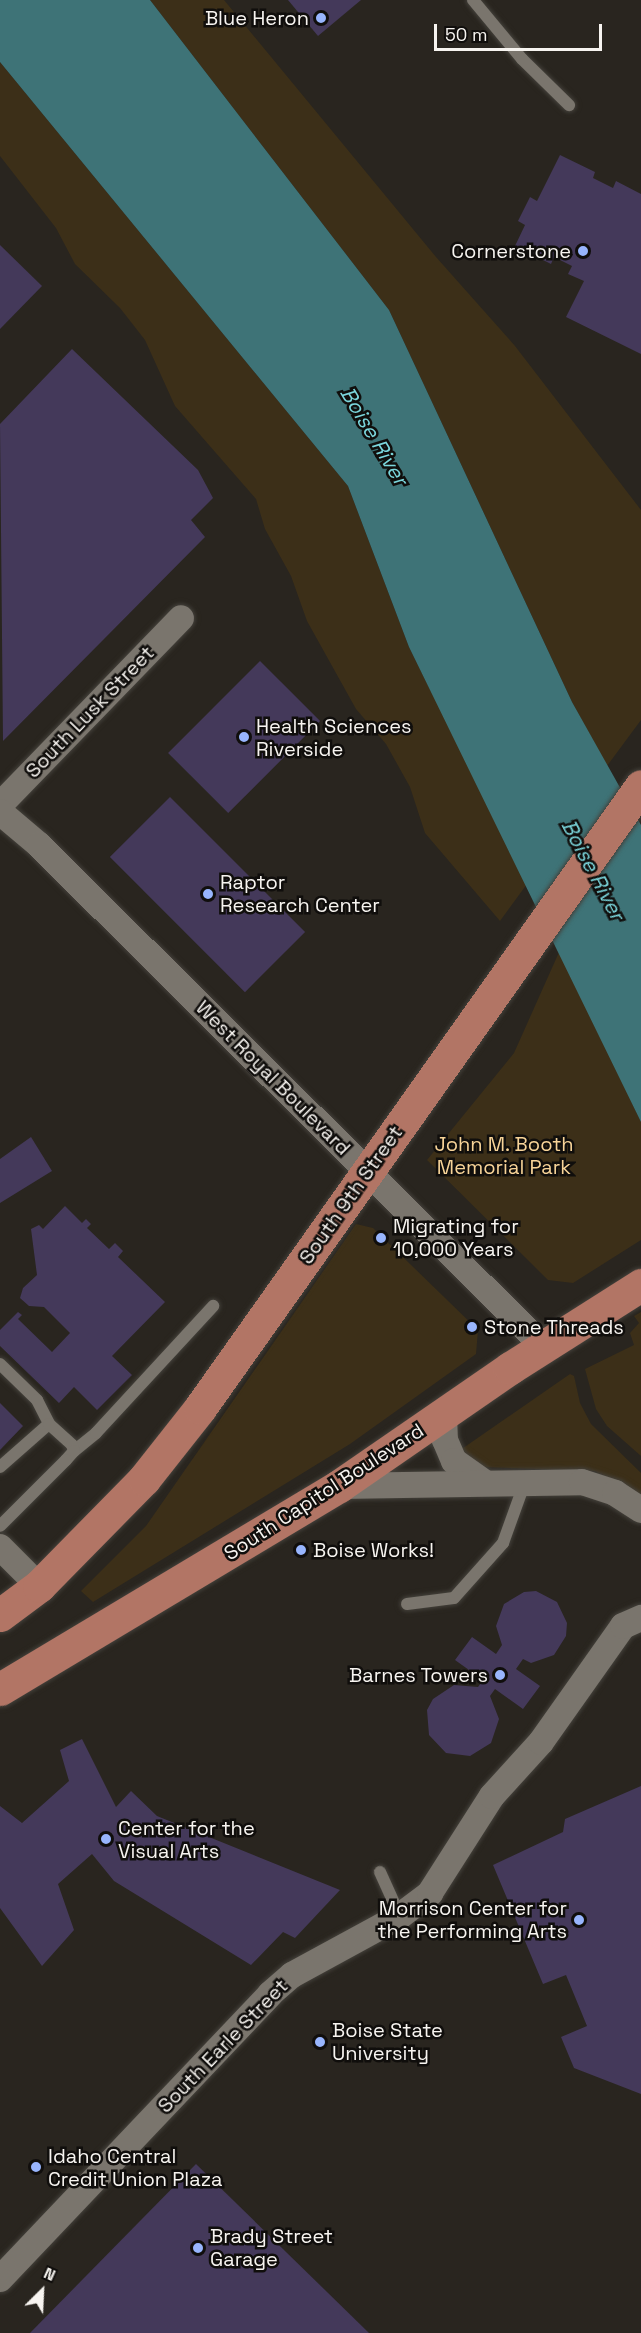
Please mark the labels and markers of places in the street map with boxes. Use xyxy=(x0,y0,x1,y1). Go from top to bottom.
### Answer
place label: Blue Heron xyxy=(205,6,309,30)
marker: Blue Heron xyxy=(314,11,328,25)
place label: Cornerstone xyxy=(451,239,571,263)
marker: Cornerstone xyxy=(576,244,590,258)
place label: Health Sciences Riverside xyxy=(256,714,412,761)
marker: Health Sciences Riverside xyxy=(237,730,251,744)
place label: Raptor Research Center xyxy=(220,870,380,917)
marker: Raptor Research Center xyxy=(201,887,215,901)
place label: Migrating for 10,000 Years xyxy=(393,1214,519,1261)
marker: Migrating for 10,000 Years xyxy=(374,1231,388,1245)
place label: Stone Threads xyxy=(484,1315,624,1339)
marker: Stone Threads xyxy=(465,1320,479,1334)
place label: Boise Works! xyxy=(313,1538,434,1562)
marker: Boise Works! xyxy=(294,1543,308,1557)
place label: Barnes Towers xyxy=(348,1663,488,1687)
marker: Barnes Towers xyxy=(493,1668,507,1682)
place label: Center for the Visual Arts xyxy=(118,1816,255,1863)
marker: Center for the Visual Arts xyxy=(99,1832,113,1846)
place label: Morrison Center for the Performing Arts xyxy=(377,1896,567,1943)
marker: Morrison Center for the Performing Arts xyxy=(572,1913,586,1927)
place label: Boise State University xyxy=(332,2018,443,2065)
marker: Boise State University xyxy=(313,2035,327,2049)
place label: Idaho Central Credit Union Plaza xyxy=(48,2144,223,2191)
marker: Idaho Central Credit Union Plaza xyxy=(29,2160,43,2174)
place label: Brady Street Garage xyxy=(210,2224,333,2271)
marker: Brady Street Garage xyxy=(191,2241,205,2255)

